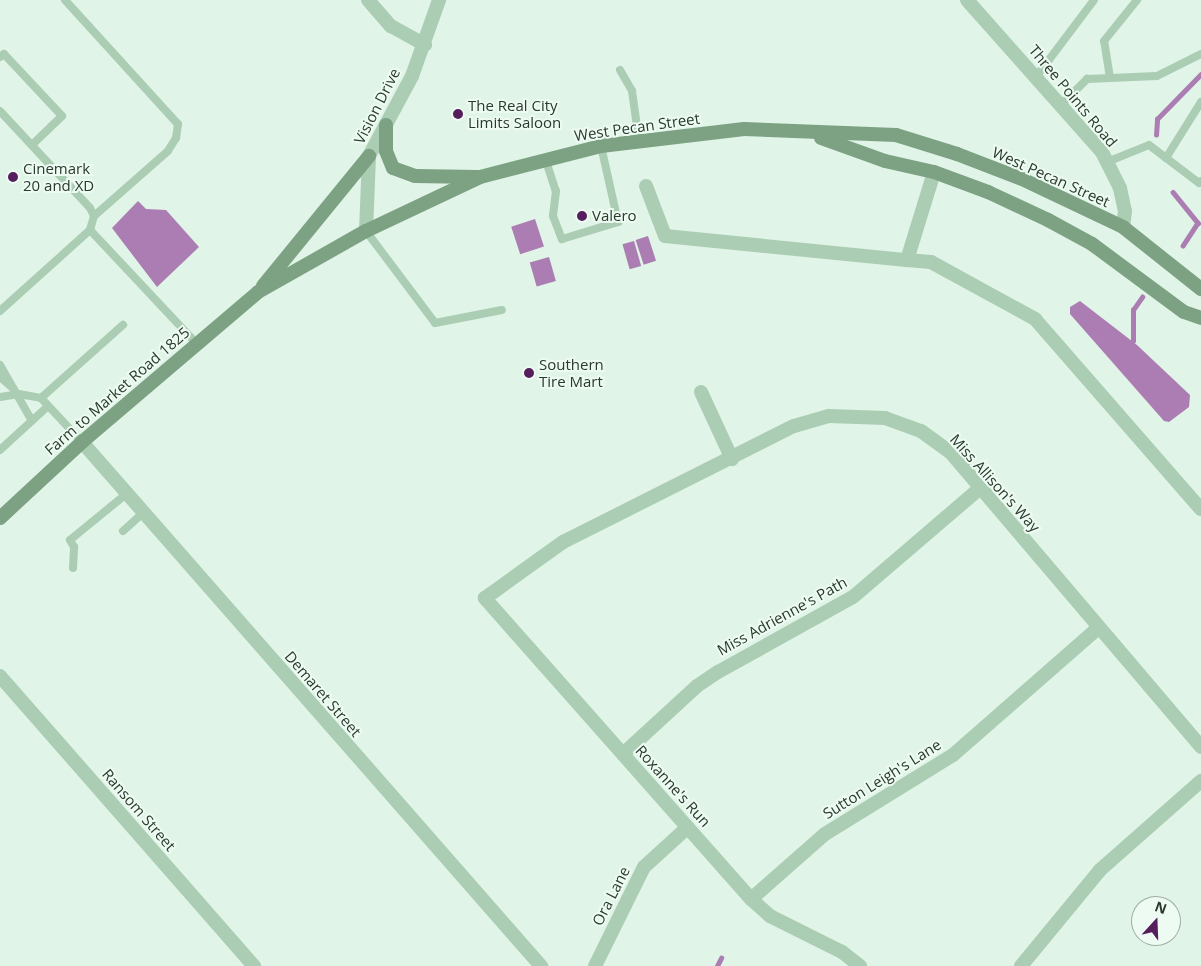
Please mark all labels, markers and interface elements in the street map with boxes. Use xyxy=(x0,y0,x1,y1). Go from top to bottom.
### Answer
street label: Three Points Road xyxy=(1025,41,1121,151)
street label: Vision Drive xyxy=(350,65,404,147)
place label: The Real City Limits Saloon xyxy=(468,96,561,131)
marker: The Real City Limits Saloon xyxy=(452,108,464,120)
street label: West Pecan Street xyxy=(573,109,701,145)
street label: West Pecan Street xyxy=(990,143,1112,211)
place label: Cinemark 20 and XD xyxy=(23,159,94,194)
marker: Cinemark 20 and XD xyxy=(7,171,19,183)
place label: Valero xyxy=(592,207,637,225)
marker: Valero xyxy=(576,210,588,222)
street label: Farm to Market Road 1825 xyxy=(41,323,193,459)
place label: Southern Tire Mart xyxy=(539,355,604,390)
marker: Southern Tire Mart xyxy=(523,367,535,379)
street label: Miss Allison's Way xyxy=(946,430,1044,536)
street label: Miss Adrienne's Path xyxy=(714,573,850,659)
street label: Demaret Street xyxy=(281,648,365,740)
street label: Sutton Leigh's Lane xyxy=(820,735,944,823)
street label: Roxanne's Run xyxy=(632,742,714,830)
street label: Ransom Street xyxy=(99,765,179,855)
street label: Ora Lane xyxy=(588,863,634,929)
north arrow xyxy=(1131,896,1181,946)
text: N xyxy=(1152,896,1170,918)

